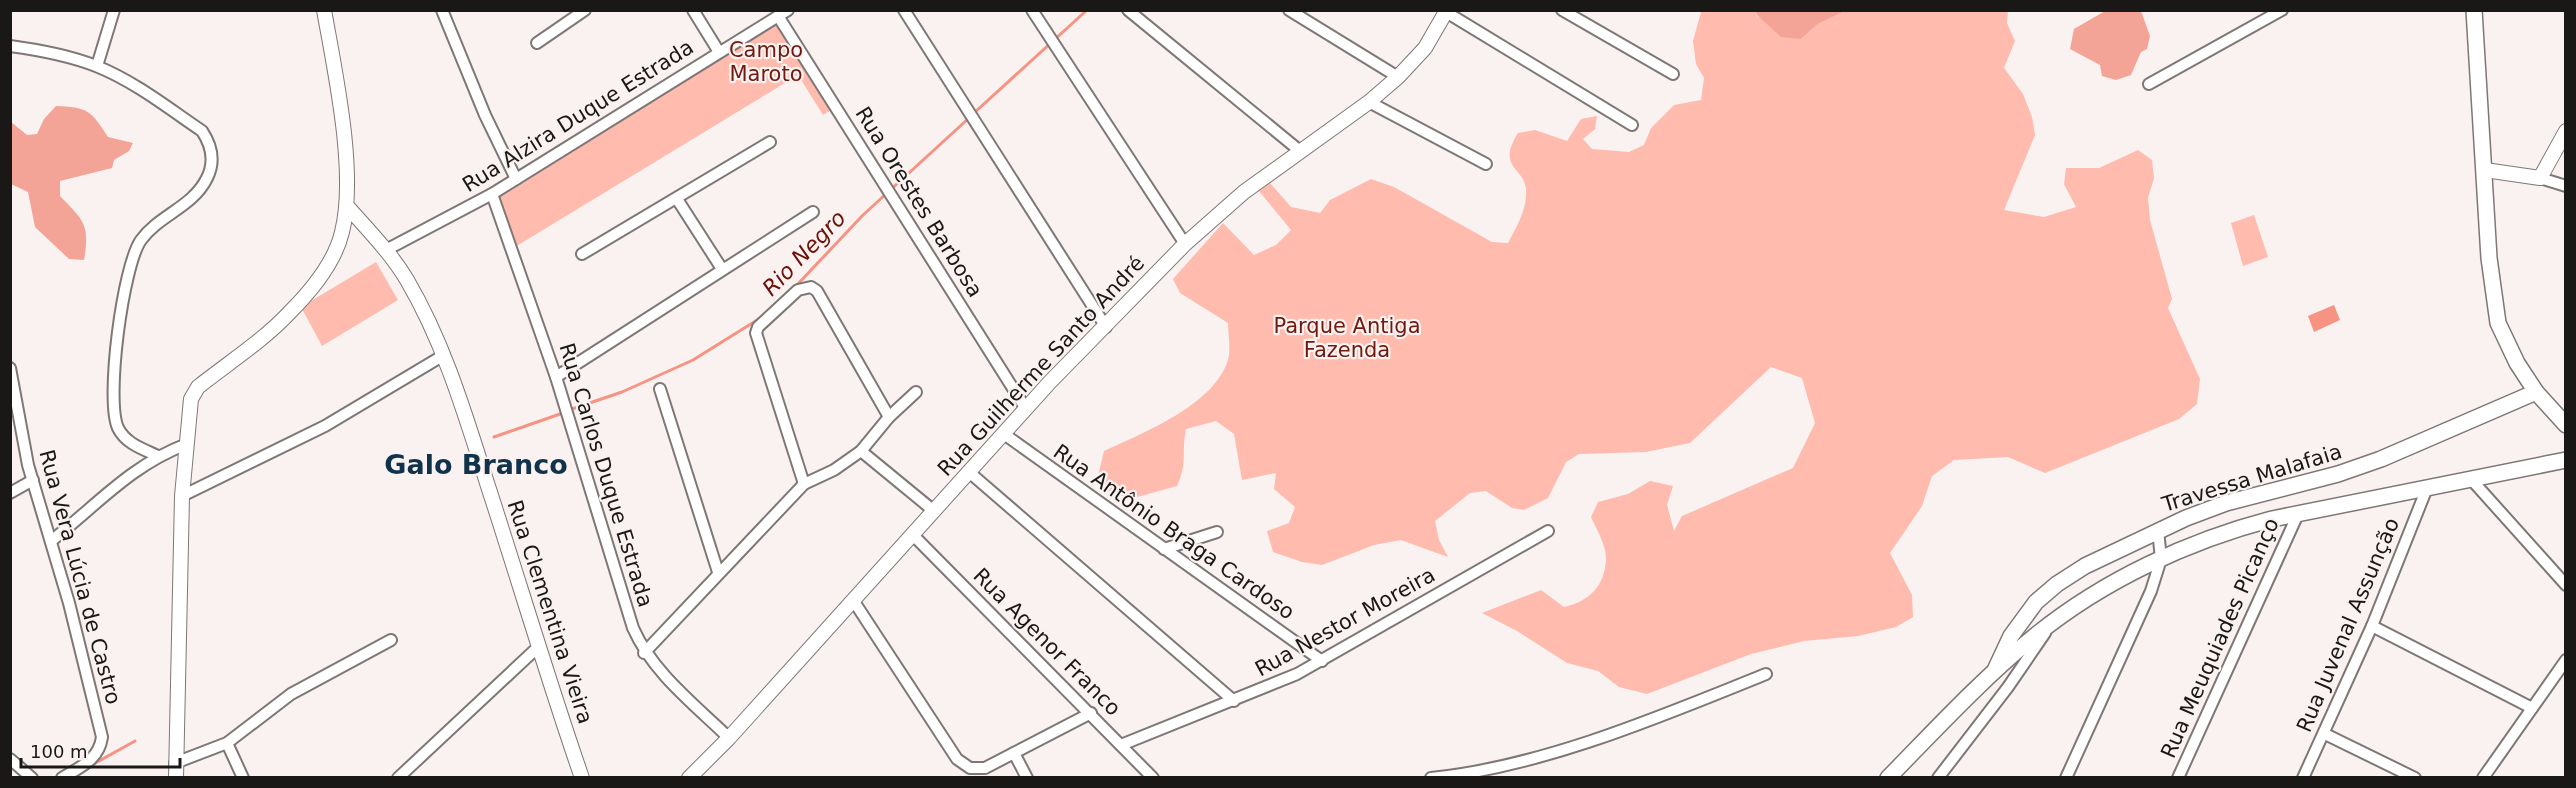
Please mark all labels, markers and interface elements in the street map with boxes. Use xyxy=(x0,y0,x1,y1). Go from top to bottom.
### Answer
street label: Rua Alzira Duque Estrada xyxy=(458,35,698,197)
park label: Campo Maroto xyxy=(729,38,803,86)
street label: Rua Orestes Barbosa xyxy=(851,102,987,302)
water label: Rio Negro xyxy=(757,205,851,301)
street label: Rua Guilherme Santo André xyxy=(933,251,1149,481)
park label: Parque Antiga Fazenda xyxy=(1273,314,1421,362)
street label: Rua Carlos Duque Estrada xyxy=(554,340,658,610)
street label: Rua Antônio Braga Cardoso xyxy=(1049,439,1299,625)
street label: Travessa Malafaia xyxy=(2158,439,2345,517)
street label: Rua Vera Lúcia de Castro xyxy=(34,447,126,707)
district label: Galo Branco xyxy=(384,449,568,480)
street label: Rua Clementina Vieira xyxy=(503,497,597,727)
street label: Rua Meuquiades Picanço xyxy=(2156,514,2284,762)
street label: Rua Juvenal Assunção xyxy=(2292,514,2404,736)
street label: Rua Agenor Franco xyxy=(968,563,1126,721)
street label: Rua Nestor Moreira xyxy=(1251,563,1439,681)
scale bar xyxy=(21,731,180,769)
text: 100 m xyxy=(30,741,88,762)

